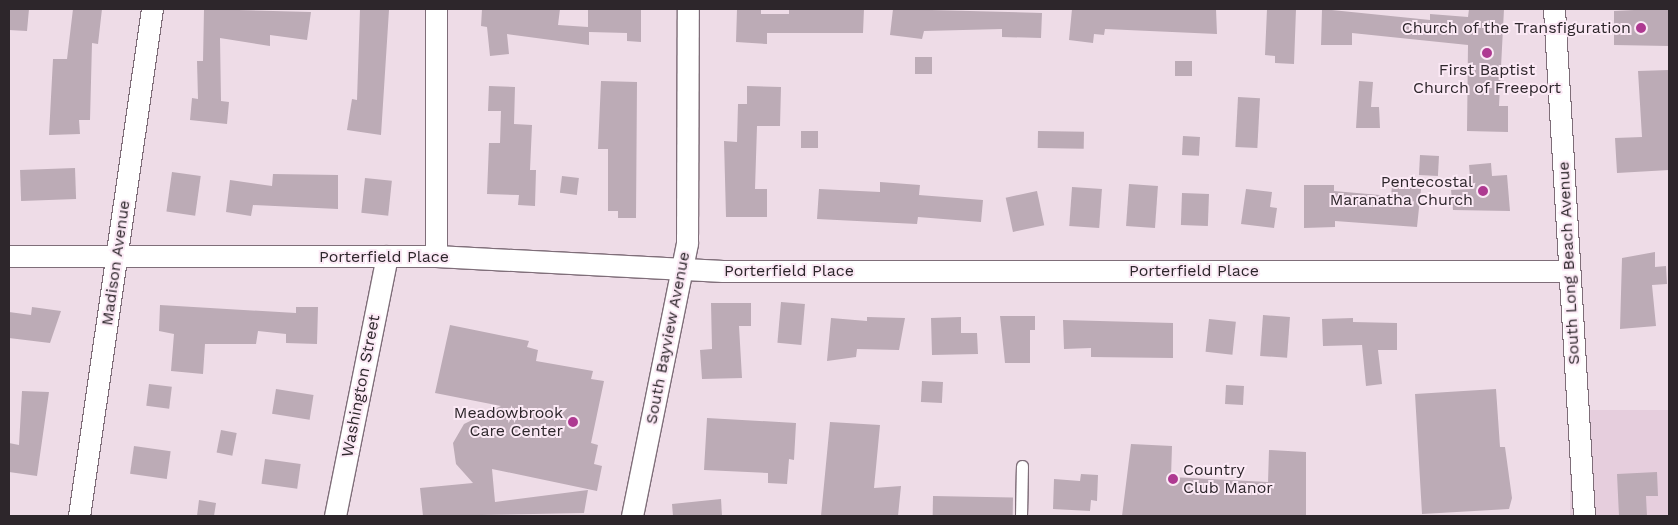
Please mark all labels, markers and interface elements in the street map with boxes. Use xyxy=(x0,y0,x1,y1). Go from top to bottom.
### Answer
place label: Church of the Transfiguration xyxy=(1400,18,1631,38)
marker: Church of the Transfiguration xyxy=(1635,22,1647,34)
marker: First Baptist Church of Freeport xyxy=(1481,47,1493,59)
place label: First Baptist Church of Freeport xyxy=(1413,60,1561,98)
street label: South Long Beach Avenue xyxy=(1554,161,1584,365)
place label: Pentecostal Maranatha Church xyxy=(1329,172,1473,210)
marker: Pentecostal Maranatha Church xyxy=(1477,185,1489,197)
street label: Madison Avenue xyxy=(98,199,134,327)
street label: Porterfield Place xyxy=(319,247,449,267)
street label: South Bayview Avenue xyxy=(642,250,694,426)
street label: Porterfield Place xyxy=(724,261,854,281)
street label: Porterfield Place xyxy=(1129,261,1259,281)
street label: Washington Street xyxy=(338,313,384,459)
place label: Meadowbrook Care Center xyxy=(454,403,563,441)
marker: Meadowbrook Care Center xyxy=(567,416,579,428)
place label: Country Club Manor xyxy=(1183,460,1273,498)
marker: Country Club Manor xyxy=(1167,473,1179,485)

